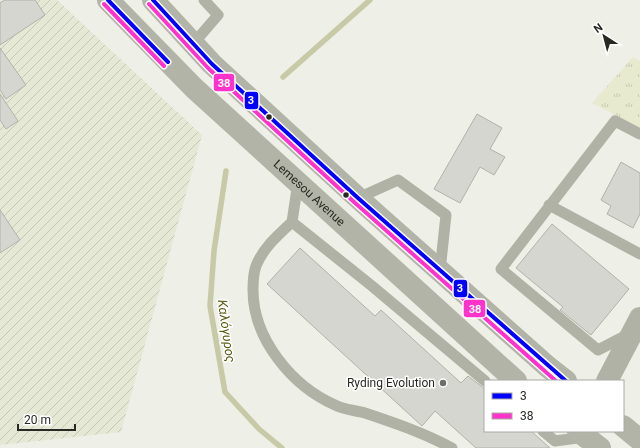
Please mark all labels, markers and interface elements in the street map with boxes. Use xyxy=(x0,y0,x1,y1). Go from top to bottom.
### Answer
north arrow xyxy=(584,16,624,56)
text: N xyxy=(591,21,606,36)
line badge: 38 xyxy=(213,73,235,92)
text: 38 xyxy=(218,77,230,90)
line badge: 3 xyxy=(244,91,259,110)
text: 3 xyxy=(248,94,254,107)
unlabelled marker xyxy=(264,112,274,122)
street label: Lemesou Avenue xyxy=(271,157,348,229)
unlabelled marker xyxy=(341,190,351,200)
line badge: 3 xyxy=(453,279,468,298)
text: 3 xyxy=(457,282,463,295)
water label: Καλόγυρος xyxy=(215,299,238,364)
line badge: 38 xyxy=(463,299,486,318)
text: 38 xyxy=(469,303,481,316)
place label: Ryding Evolution xyxy=(347,376,435,390)
marker: Ryding Evolution xyxy=(438,378,448,388)
legend xyxy=(484,380,624,432)
text: 3 xyxy=(520,389,527,403)
scale bar xyxy=(18,406,75,432)
text: 38 xyxy=(520,409,534,423)
text: 20 m xyxy=(24,413,51,427)

